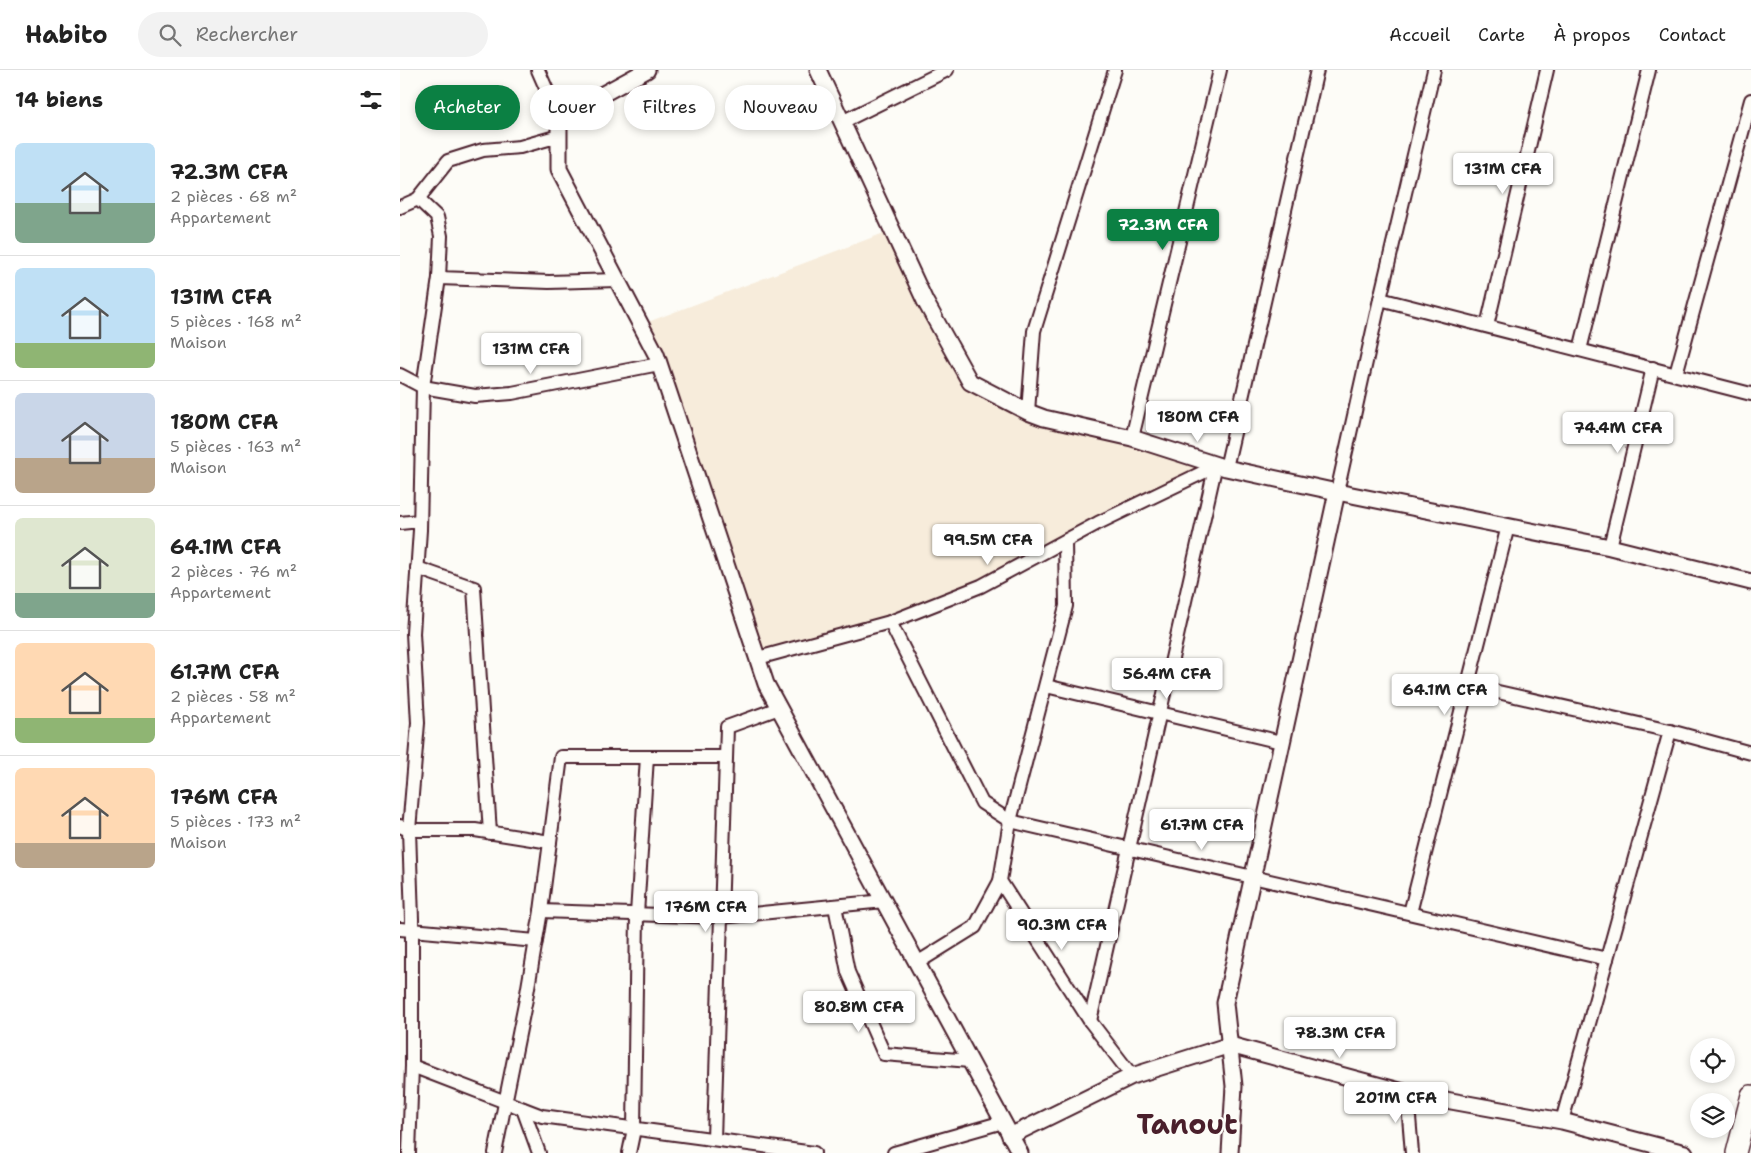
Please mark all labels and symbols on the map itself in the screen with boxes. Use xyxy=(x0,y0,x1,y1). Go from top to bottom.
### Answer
pin: 131M CFA xyxy=(1451,152,1555,195)
pin: 72.3M CFA xyxy=(1106,208,1220,251)
pin: 131M CFA xyxy=(479,332,583,375)
pin: 180M CFA xyxy=(1146,400,1250,443)
pin: 74.4M CFA xyxy=(1561,412,1675,454)
pin: 99.5M CFA xyxy=(931,524,1045,566)
pin: 56.4M CFA xyxy=(1110,658,1224,700)
pin: 64.1M CFA xyxy=(1388,674,1502,716)
pin: 61.7M CFA xyxy=(1145,808,1259,851)
pin: 176M CFA xyxy=(654,890,758,933)
pin: 90.3M CFA xyxy=(1005,908,1119,951)
pin: 80.8M CFA xyxy=(802,990,916,1033)
pin: 78.3M CFA xyxy=(1283,1016,1397,1059)
pin: 201M CFA xyxy=(1344,1082,1448,1124)
district label: Tanout xyxy=(1136,1105,1238,1143)

